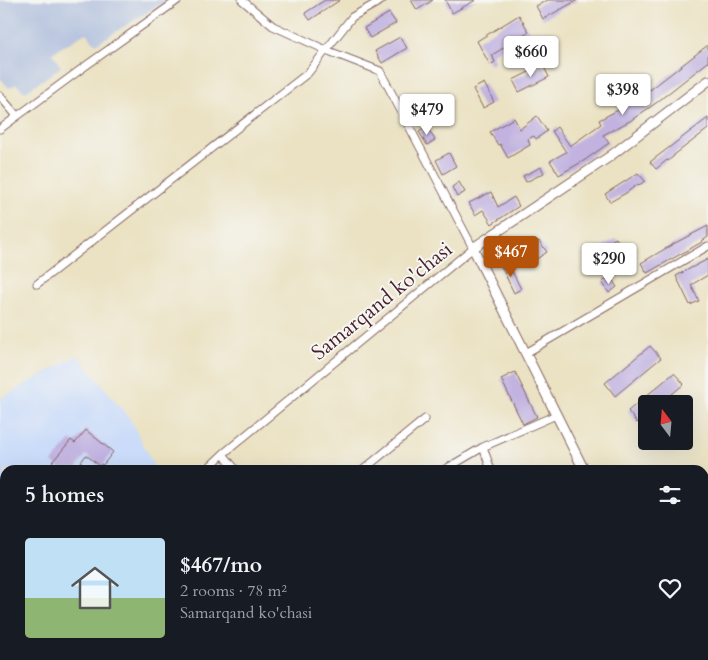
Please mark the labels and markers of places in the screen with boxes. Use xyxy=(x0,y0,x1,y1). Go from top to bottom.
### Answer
pin: $660 xyxy=(501,36,561,78)
pin: $398 xyxy=(593,74,653,116)
pin: $479 xyxy=(397,94,457,136)
pin: $467 xyxy=(481,236,541,278)
pin: $290 xyxy=(579,242,639,285)

